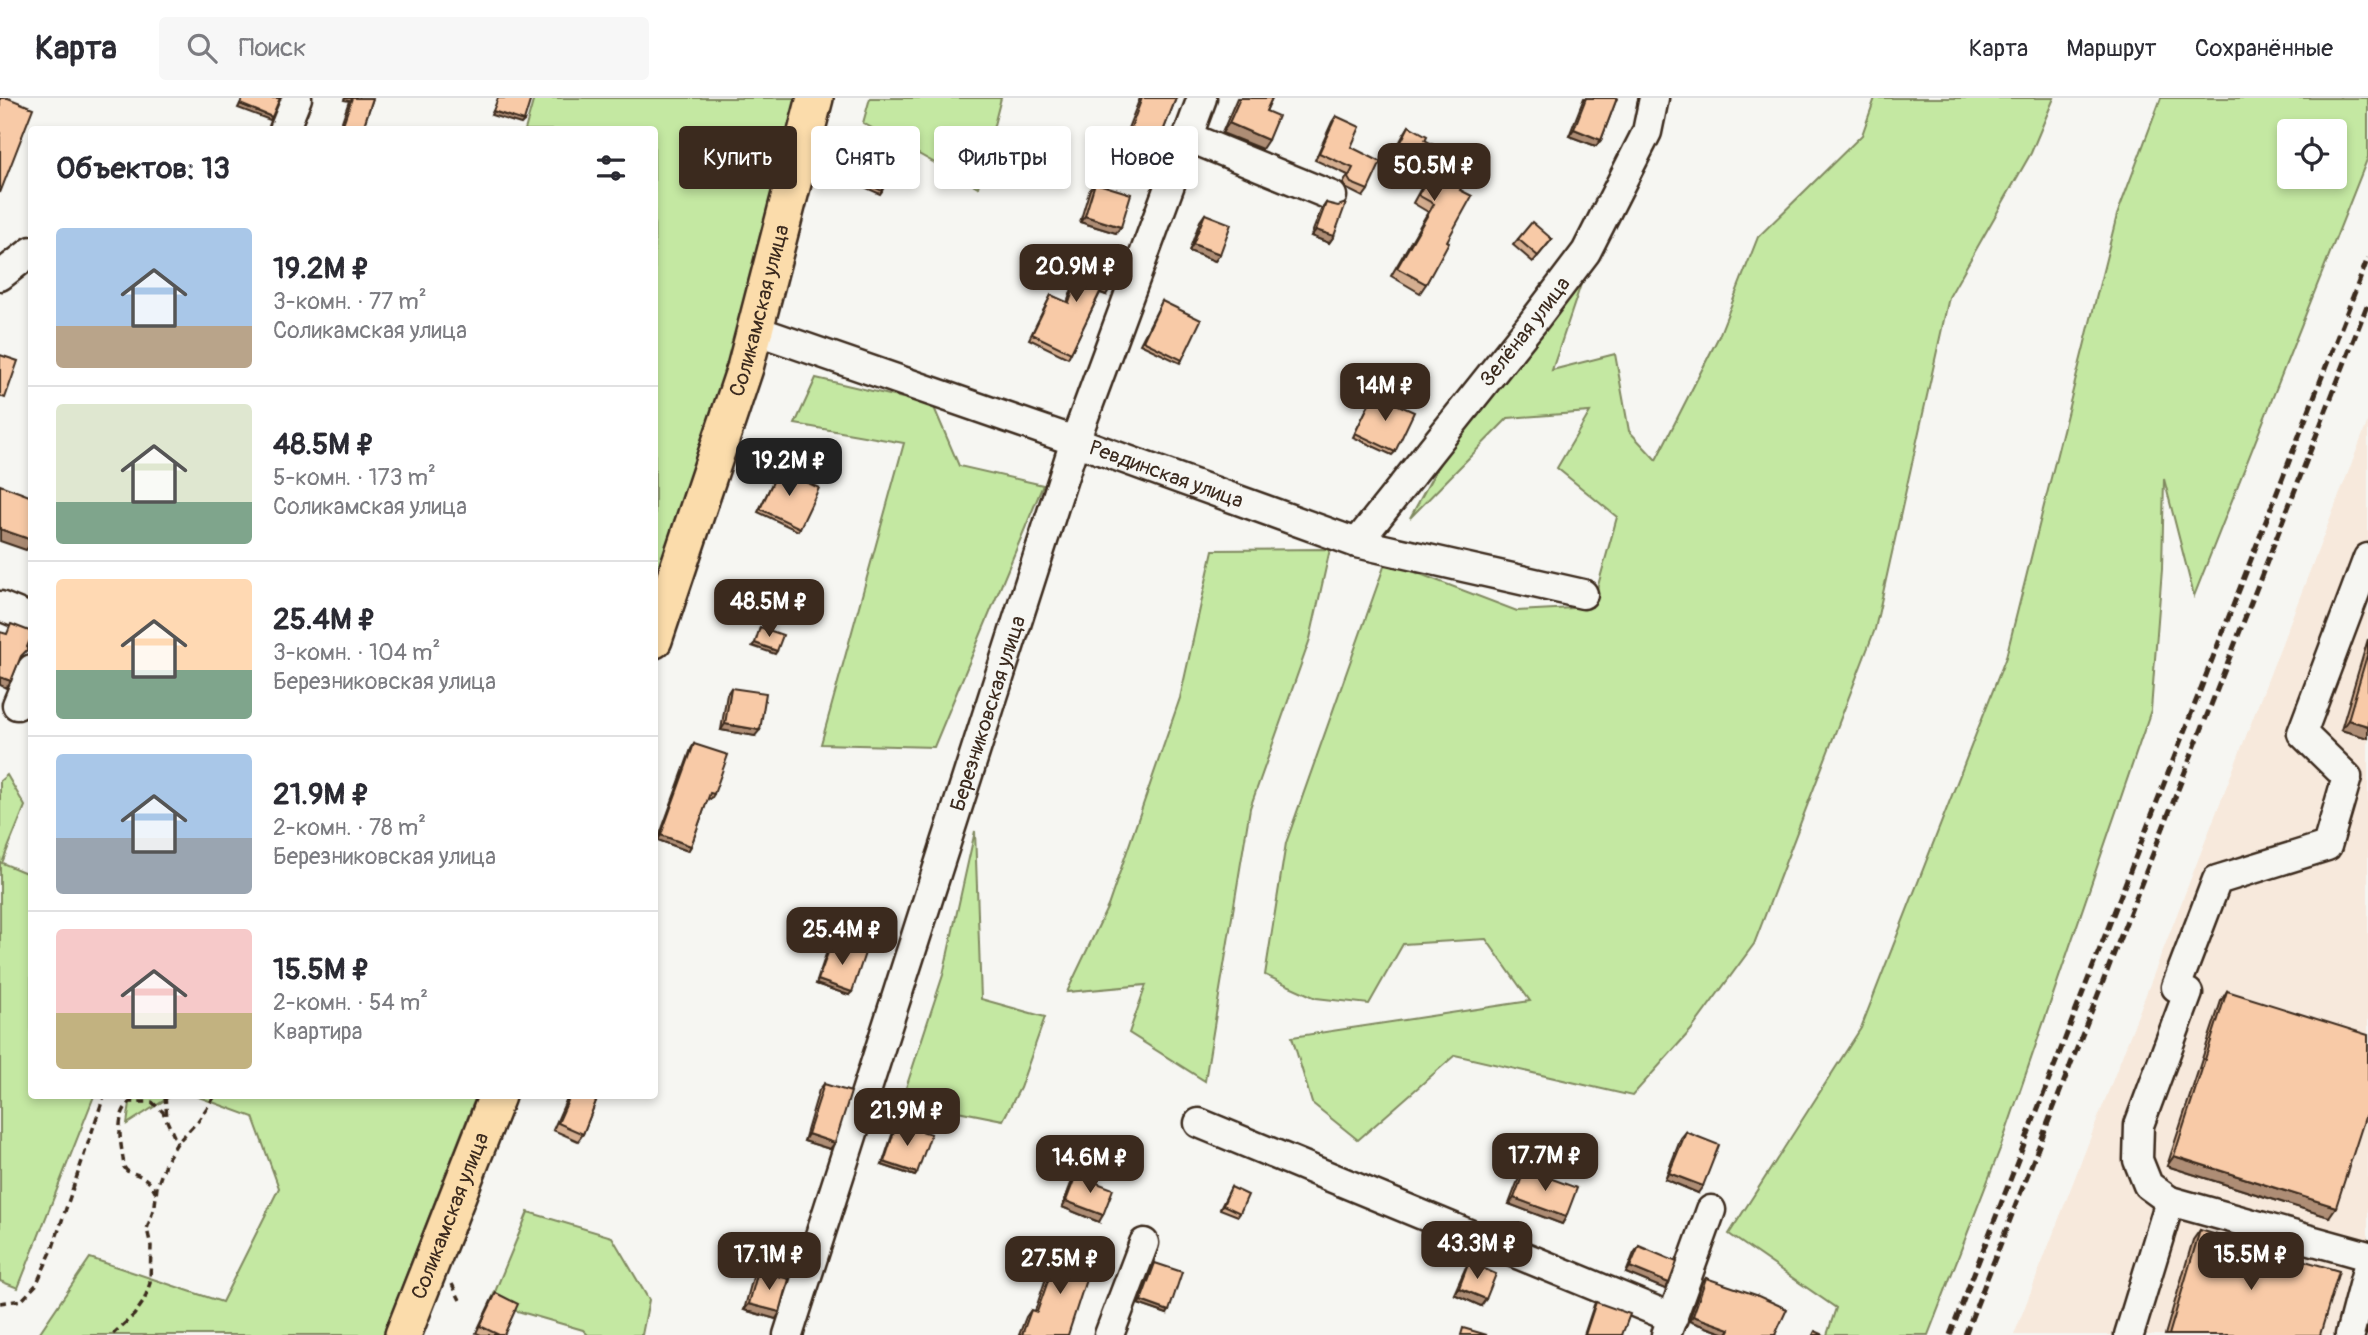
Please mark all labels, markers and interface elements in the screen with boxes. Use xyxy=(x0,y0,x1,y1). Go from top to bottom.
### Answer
search box xyxy=(159,17,649,80)
text: Карта xyxy=(35,28,117,69)
icon: search xyxy=(183,29,221,67)
text: Поиск xyxy=(239,32,307,64)
text: Карта xyxy=(1969,34,2028,63)
text: Маршрут xyxy=(2066,34,2157,63)
text: Сохранённые xyxy=(2195,34,2333,63)
map controls xyxy=(2277,119,2347,189)
button: locate xyxy=(2277,119,2347,189)
chip: Купить xyxy=(679,126,797,189)
chip: Снять xyxy=(811,126,920,189)
chip: Фильтры xyxy=(934,126,1071,189)
chip: Новое xyxy=(1085,126,1198,189)
pin: 50.5M ₽ xyxy=(1369,144,1499,203)
icon: filters xyxy=(592,149,630,187)
text: Объектов: 13 xyxy=(56,150,230,187)
text: 50.5M ₽ xyxy=(1393,151,1475,180)
street label: Соликамская улица xyxy=(723,222,796,400)
pin: 20.9M ₽ xyxy=(1011,244,1141,304)
text: 19.2M ₽ xyxy=(273,250,370,287)
text: 20.9M ₽ xyxy=(1036,252,1116,281)
icon: home xyxy=(112,256,196,340)
street label: Зелёная улица xyxy=(1474,271,1577,392)
text: 3-комн. · 77 m² xyxy=(273,287,427,316)
text: Соликамская улица xyxy=(273,316,467,345)
pin: 14M ₽ xyxy=(1336,364,1434,423)
text: 14M ₽ xyxy=(1356,371,1414,400)
text: 48.5M ₽ xyxy=(273,426,374,463)
icon: home xyxy=(112,432,196,516)
street label: Ревдинская улица xyxy=(1086,434,1247,515)
pin: 19.2M ₽ xyxy=(724,438,854,498)
text: 19.2M ₽ xyxy=(752,446,826,475)
text: 5-комн. · 173 m² xyxy=(273,463,436,492)
text: Соликамская улица xyxy=(273,492,467,521)
pin: 48.5M ₽ xyxy=(704,580,834,639)
text: 48.5M ₽ xyxy=(730,587,808,616)
text: 25.4M ₽ xyxy=(273,601,376,638)
icon: home xyxy=(112,607,196,691)
street label: Березниковская улица xyxy=(944,612,1032,815)
text: 3-комн. · 104 m² xyxy=(273,638,440,667)
text: Березниковская улица xyxy=(273,667,496,696)
text: 21.9M ₽ xyxy=(273,776,370,813)
icon: home xyxy=(112,782,196,866)
text: 2-комн. · 78 m² xyxy=(273,813,426,842)
text: Березниковская улица xyxy=(273,842,496,871)
pin: 25.4M ₽ xyxy=(777,908,907,967)
text: 25.4M ₽ xyxy=(802,915,882,944)
text: 15.5M ₽ xyxy=(273,951,370,988)
icon: home xyxy=(112,957,196,1041)
text: 2-комн. · 54 m² xyxy=(273,988,428,1017)
text: Квартира xyxy=(273,1017,362,1046)
pin: 21.9M ₽ xyxy=(842,1088,972,1148)
text: 21.9M ₽ xyxy=(870,1096,944,1125)
street label: Соликамская улица xyxy=(405,1129,495,1303)
pin: 17.7M ₽ xyxy=(1480,1134,1610,1193)
pin: 14.6M ₽ xyxy=(1025,1136,1155,1195)
text: 17.7M ₽ xyxy=(1508,1141,1582,1170)
text: 14.6M ₽ xyxy=(1052,1143,1128,1172)
pin: 43.3M ₽ xyxy=(1412,1222,1542,1281)
text: 43.3M ₽ xyxy=(1437,1229,1517,1258)
pin: 17.1M ₽ xyxy=(704,1232,834,1292)
pin: 15.5M ₽ xyxy=(2186,1232,2316,1292)
pin: 27.5M ₽ xyxy=(995,1236,1125,1296)
text: 17.1M ₽ xyxy=(734,1240,804,1269)
text: 15.5M ₽ xyxy=(2214,1240,2288,1269)
text: 27.5M ₽ xyxy=(1021,1244,1099,1273)

